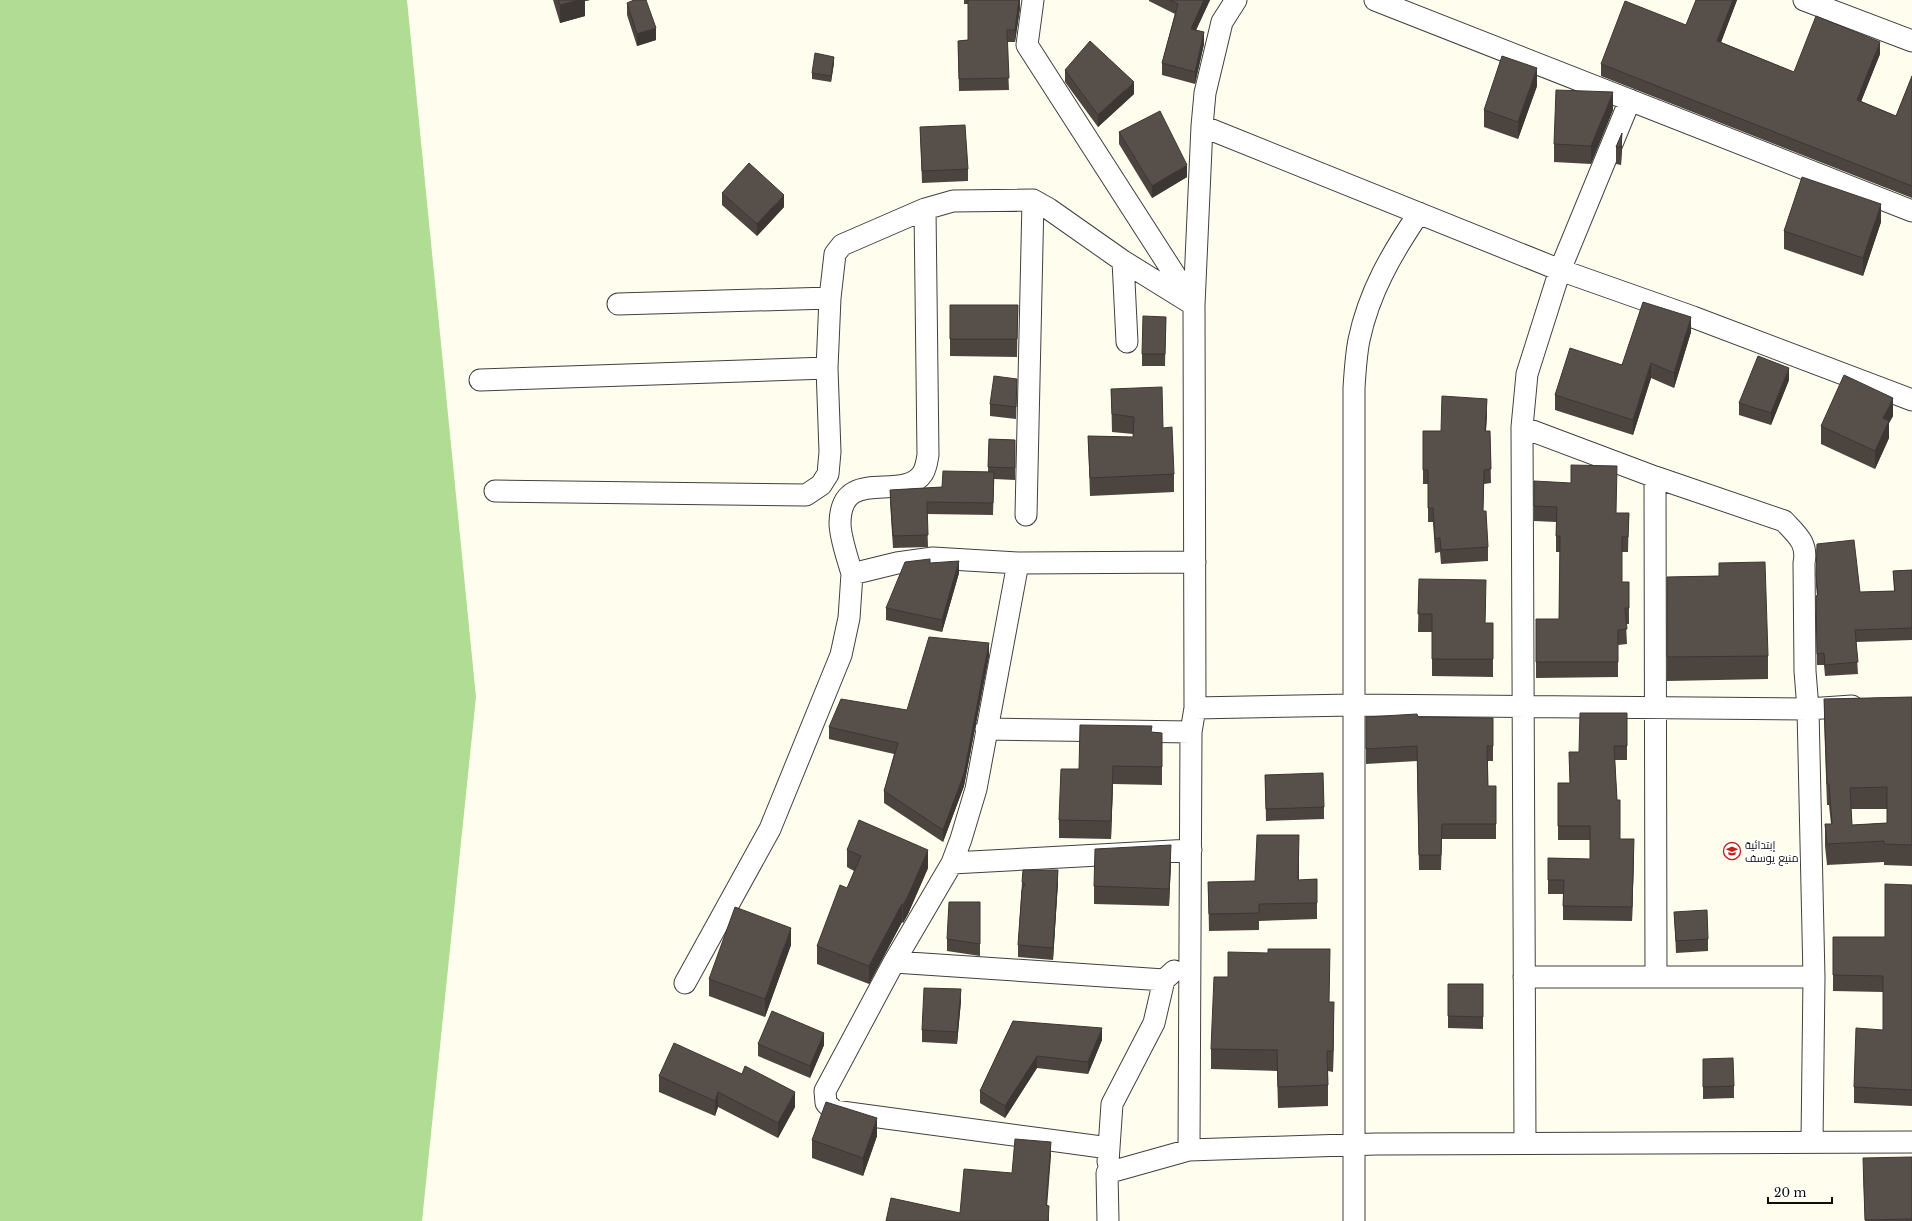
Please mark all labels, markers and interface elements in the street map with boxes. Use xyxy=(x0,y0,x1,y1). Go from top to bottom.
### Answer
place label: إبتدائية منيع يوسف xyxy=(1745,838,1799,866)
school or university icon: إبتدائية منيع يوسف xyxy=(1722,841,1742,861)
scale bar xyxy=(1768,1179,1832,1205)
text: 20 m xyxy=(1774,1185,1806,1200)

